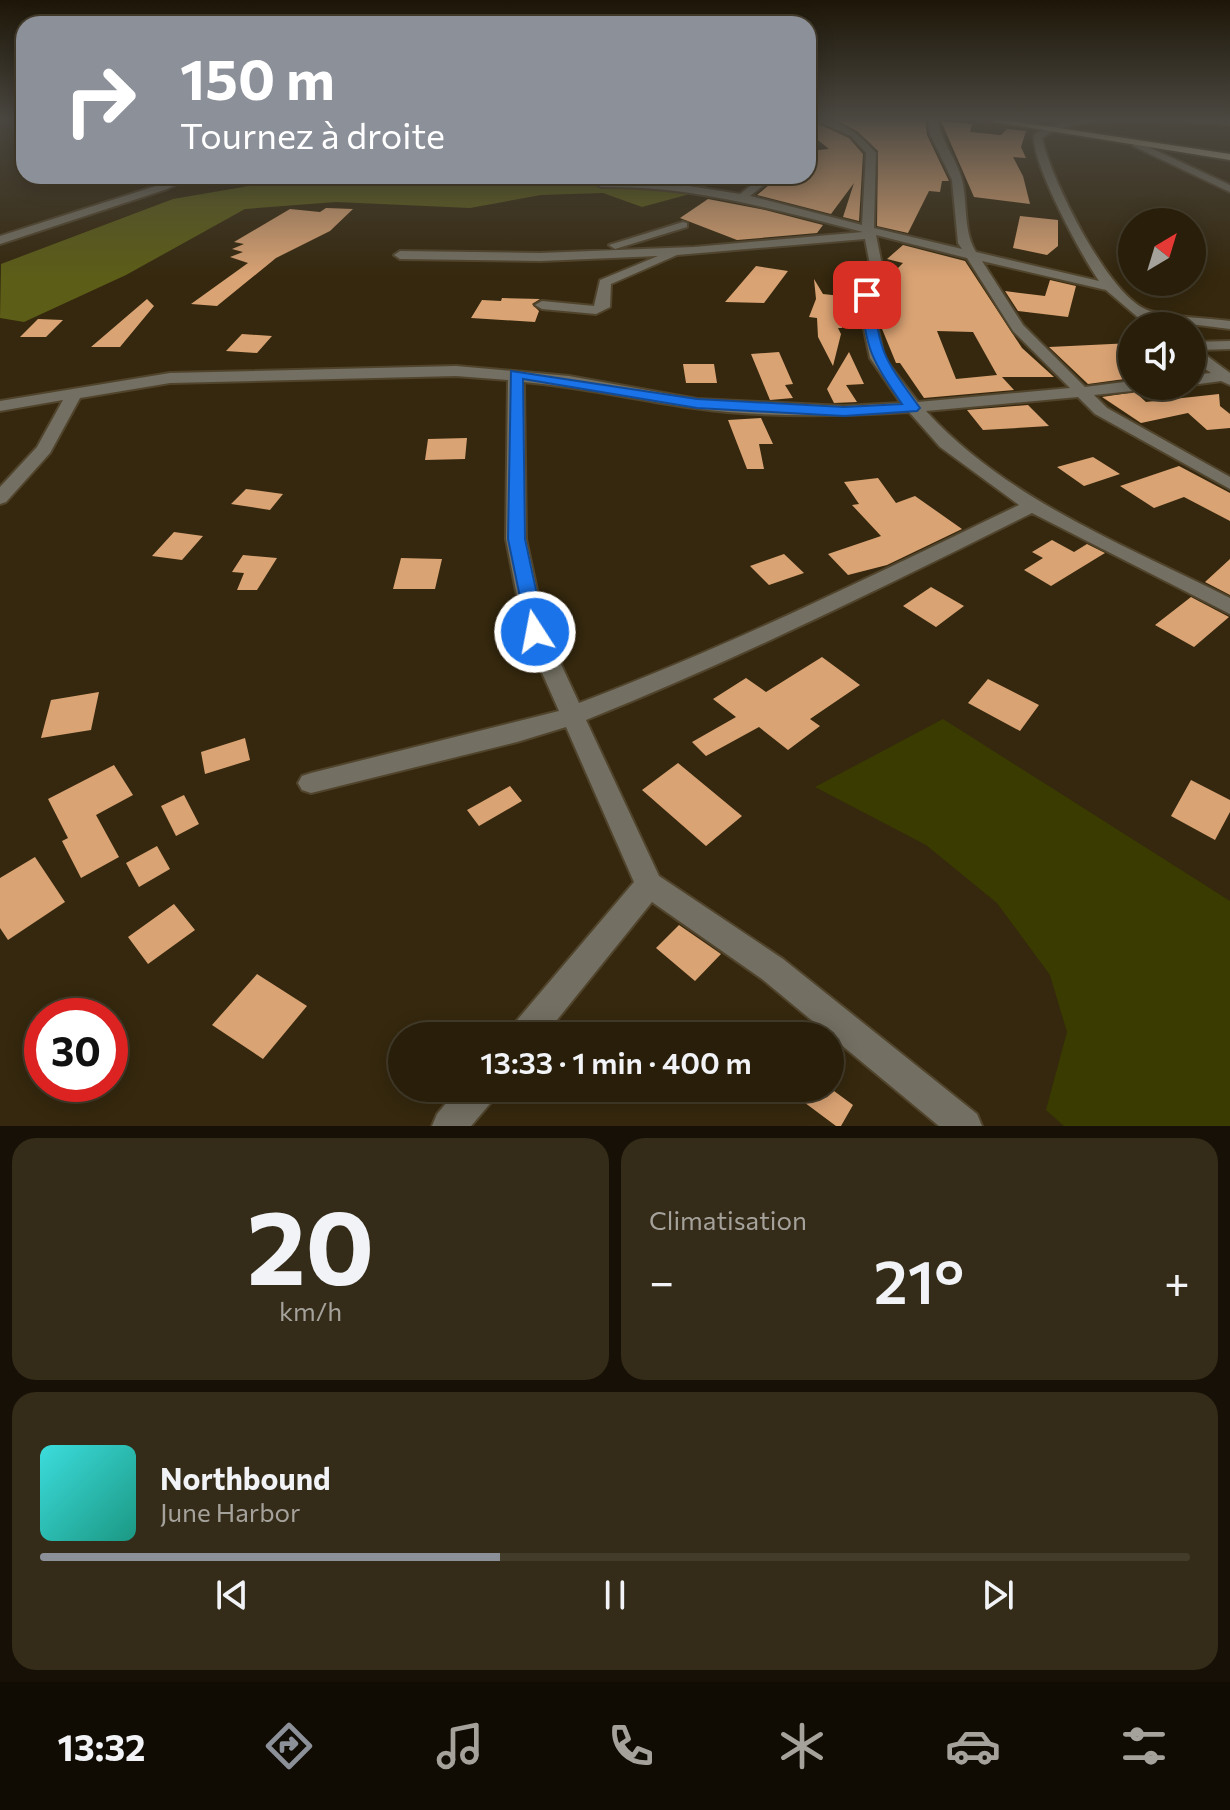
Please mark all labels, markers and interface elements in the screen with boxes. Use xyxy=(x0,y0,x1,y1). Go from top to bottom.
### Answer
text: 150 m xyxy=(180,43,335,112)
icon: right xyxy=(48,48,152,152)
text: Tournez à droite xyxy=(180,112,445,156)
north arrow xyxy=(1118,208,1206,296)
map controls xyxy=(1118,208,1206,400)
pin xyxy=(833,261,901,329)
icon: arrive xyxy=(845,273,889,317)
button: sound xyxy=(1118,312,1206,400)
position arrow xyxy=(493,590,577,674)
speed limit sign: 30 xyxy=(24,998,128,1102)
text: 13:33 · 1 min · 400 m xyxy=(480,1043,752,1080)
text: 20 xyxy=(247,1179,374,1306)
text: Climatisation xyxy=(649,1204,807,1235)
text: 21° xyxy=(874,1243,964,1316)
text: − xyxy=(649,1253,674,1307)
text: + xyxy=(1164,1253,1190,1307)
text: km/h xyxy=(279,1295,342,1326)
text: Northbound xyxy=(160,1459,331,1496)
text: June Harbor xyxy=(160,1496,300,1527)
icon: previous xyxy=(210,1573,254,1617)
icon: pause xyxy=(593,1573,637,1617)
icon: next xyxy=(976,1573,1020,1617)
icon: directions xyxy=(261,1718,317,1774)
icon: music xyxy=(432,1718,488,1774)
icon: phone xyxy=(603,1718,659,1774)
icon: climate xyxy=(774,1718,830,1774)
icon: car xyxy=(945,1718,1001,1774)
icon: filters xyxy=(1116,1718,1172,1774)
text: 13:32 xyxy=(58,1724,146,1768)

